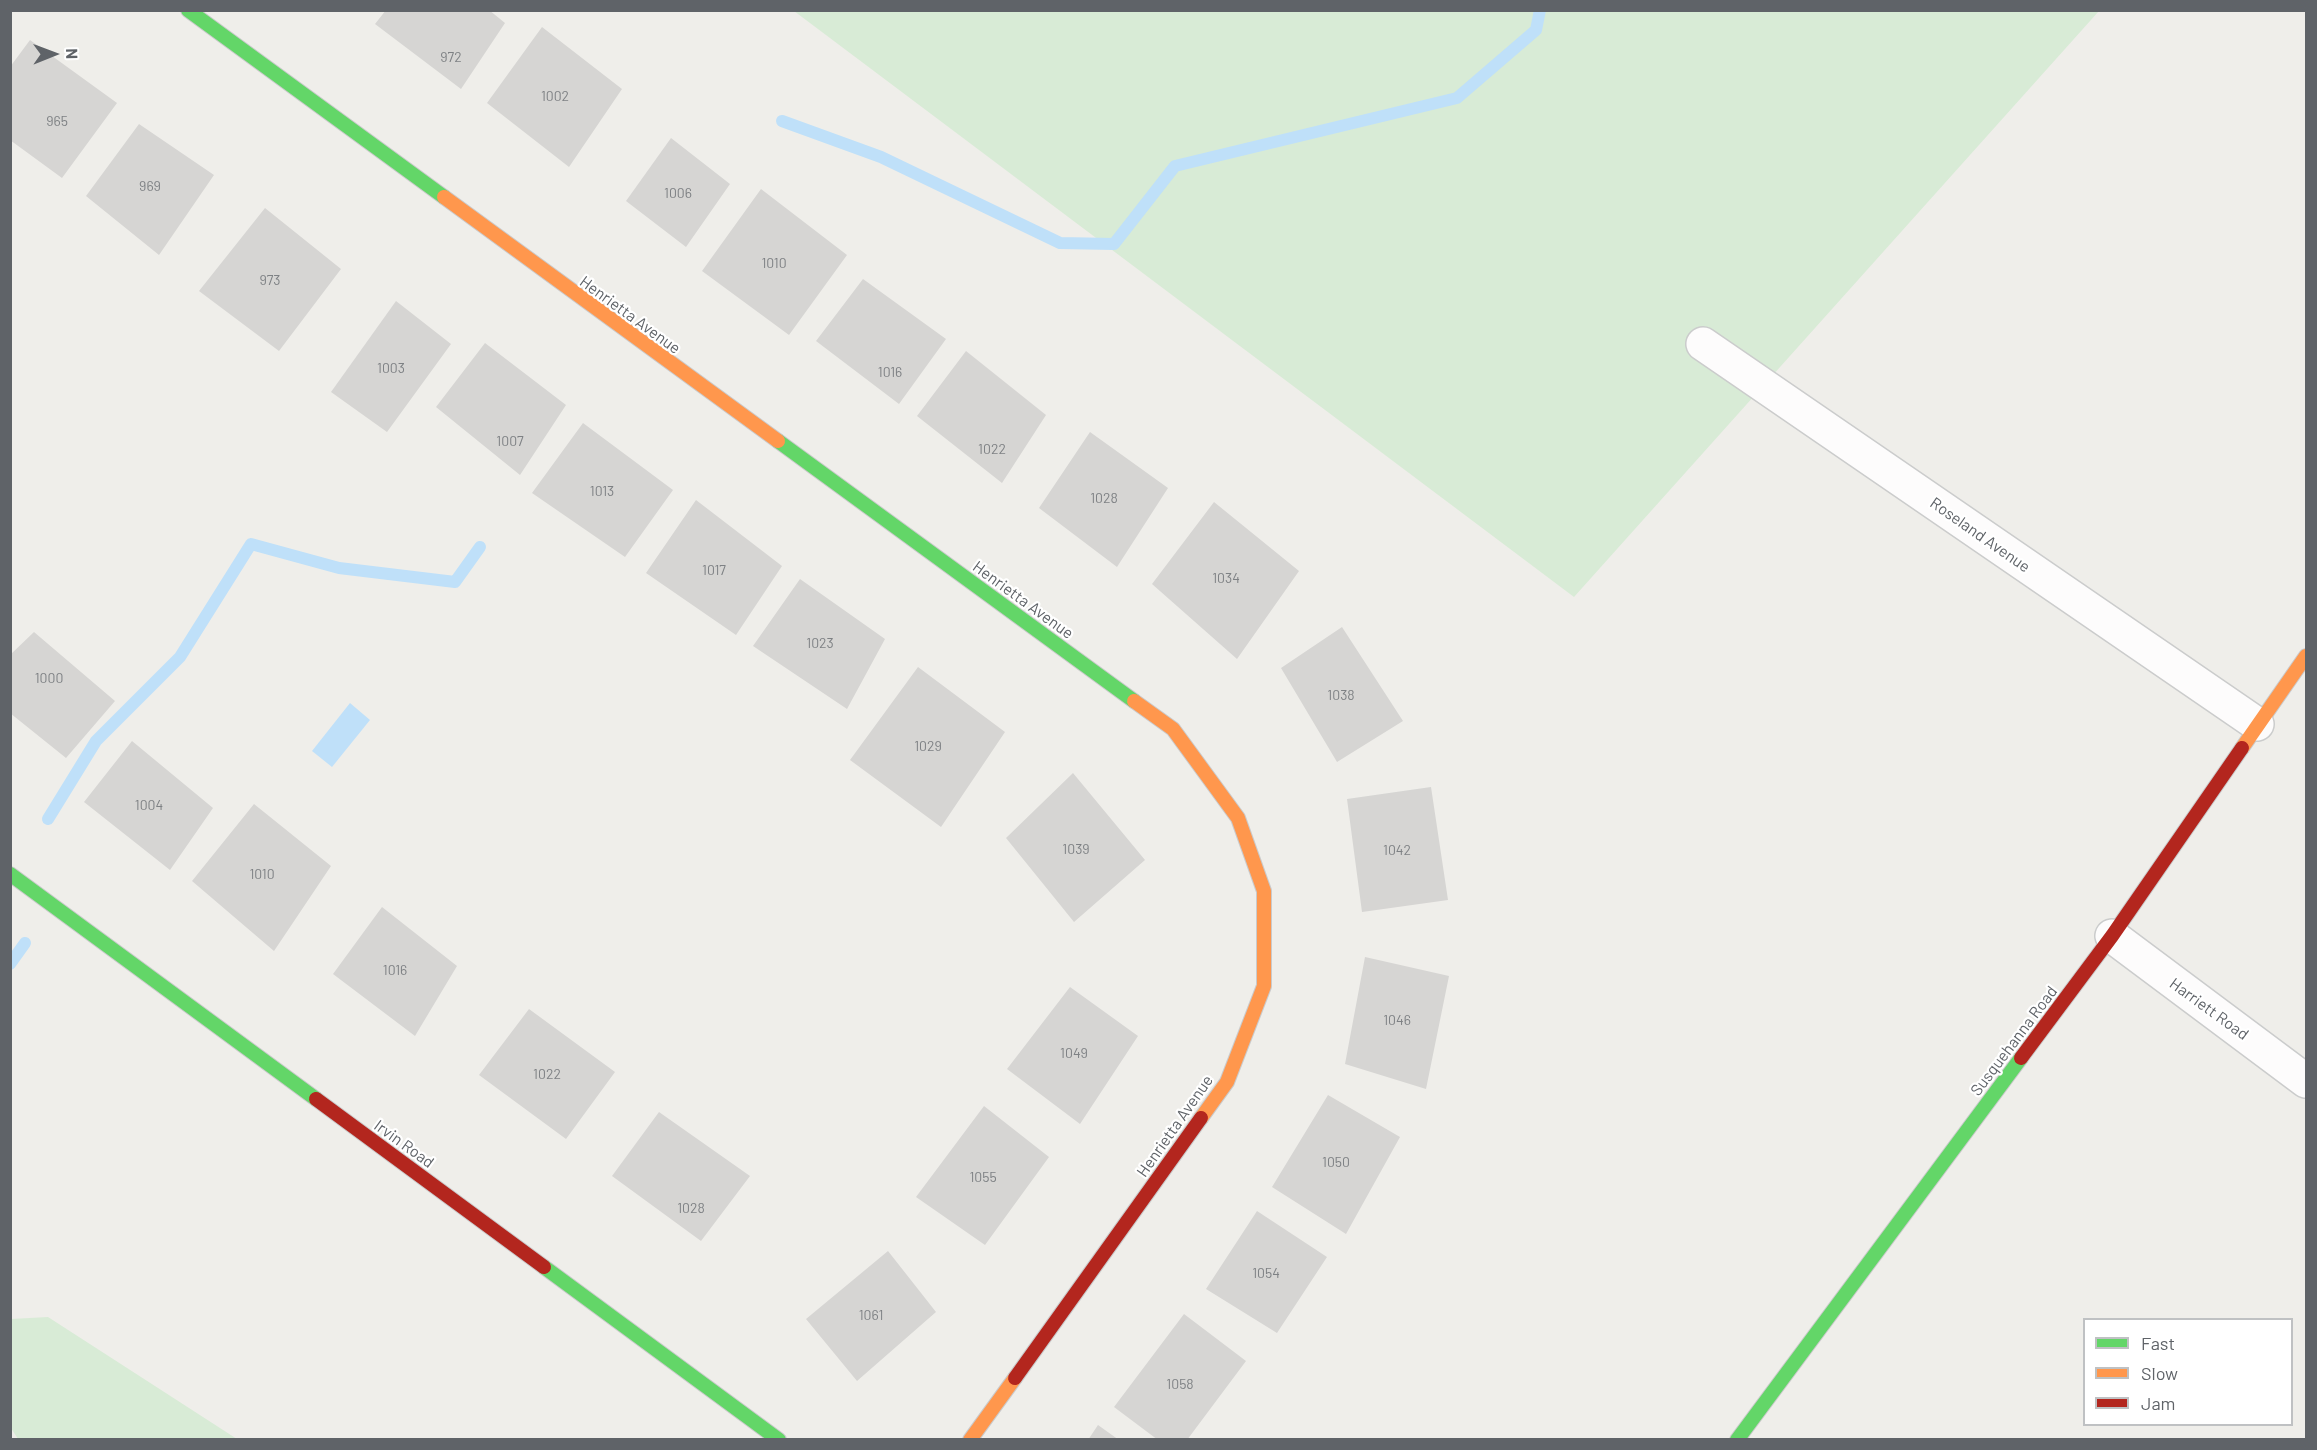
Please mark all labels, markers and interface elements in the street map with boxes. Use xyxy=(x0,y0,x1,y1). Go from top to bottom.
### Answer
north arrow xyxy=(24,24,84,84)
text: N xyxy=(63,48,82,59)
house number: 972 xyxy=(440,49,462,65)
house number: 1002 xyxy=(541,88,569,104)
house number: 965 xyxy=(46,113,68,129)
house number: 969 xyxy=(139,178,161,194)
house number: 1006 xyxy=(664,185,692,201)
house number: 1010 xyxy=(761,255,787,271)
house number: 973 xyxy=(259,272,281,288)
street label: Henrietta Avenue xyxy=(576,272,684,358)
house number: 1003 xyxy=(377,360,405,376)
house number: 1016 xyxy=(878,364,902,380)
house number: 1007 xyxy=(496,433,524,449)
house number: 1022 xyxy=(978,441,1006,457)
house number: 1013 xyxy=(590,483,614,499)
house number: 1028 xyxy=(1090,490,1118,506)
street label: Roseland Avenue xyxy=(1926,493,2034,577)
street label: Henrietta Avenue xyxy=(969,557,1077,643)
house number: 1017 xyxy=(702,562,726,578)
house number: 1034 xyxy=(1212,570,1240,586)
house number: 1023 xyxy=(806,635,834,651)
house number: 1000 xyxy=(35,670,63,686)
house number: 1038 xyxy=(1327,687,1355,703)
house number: 1029 xyxy=(914,738,942,754)
house number: 1004 xyxy=(135,797,163,813)
house number: 1039 xyxy=(1062,841,1090,857)
house number: 1042 xyxy=(1383,842,1411,858)
house number: 1010 xyxy=(249,866,275,882)
house number: 1016 xyxy=(383,962,407,978)
street label: Harriett Road xyxy=(2166,974,2252,1044)
street label: Susquehanna Road xyxy=(1967,982,2061,1100)
house number: 1046 xyxy=(1383,1012,1411,1028)
house number: 1049 xyxy=(1060,1045,1088,1061)
house number: 1022 xyxy=(533,1066,561,1082)
street label: Henrietta Avenue xyxy=(1133,1071,1217,1181)
street label: Irvin Road xyxy=(370,1116,438,1172)
house number: 1050 xyxy=(1322,1154,1350,1170)
house number: 1055 xyxy=(969,1169,997,1185)
house number: 1028 xyxy=(677,1200,705,1216)
house number: 1054 xyxy=(1252,1265,1280,1281)
house number: 1061 xyxy=(859,1307,883,1323)
legend xyxy=(2083,1318,2293,1426)
text: Fast xyxy=(2141,1332,2175,1354)
text: Slow xyxy=(2141,1362,2178,1384)
house number: 1058 xyxy=(1166,1376,1194,1392)
text: Jam xyxy=(2141,1392,2175,1414)

